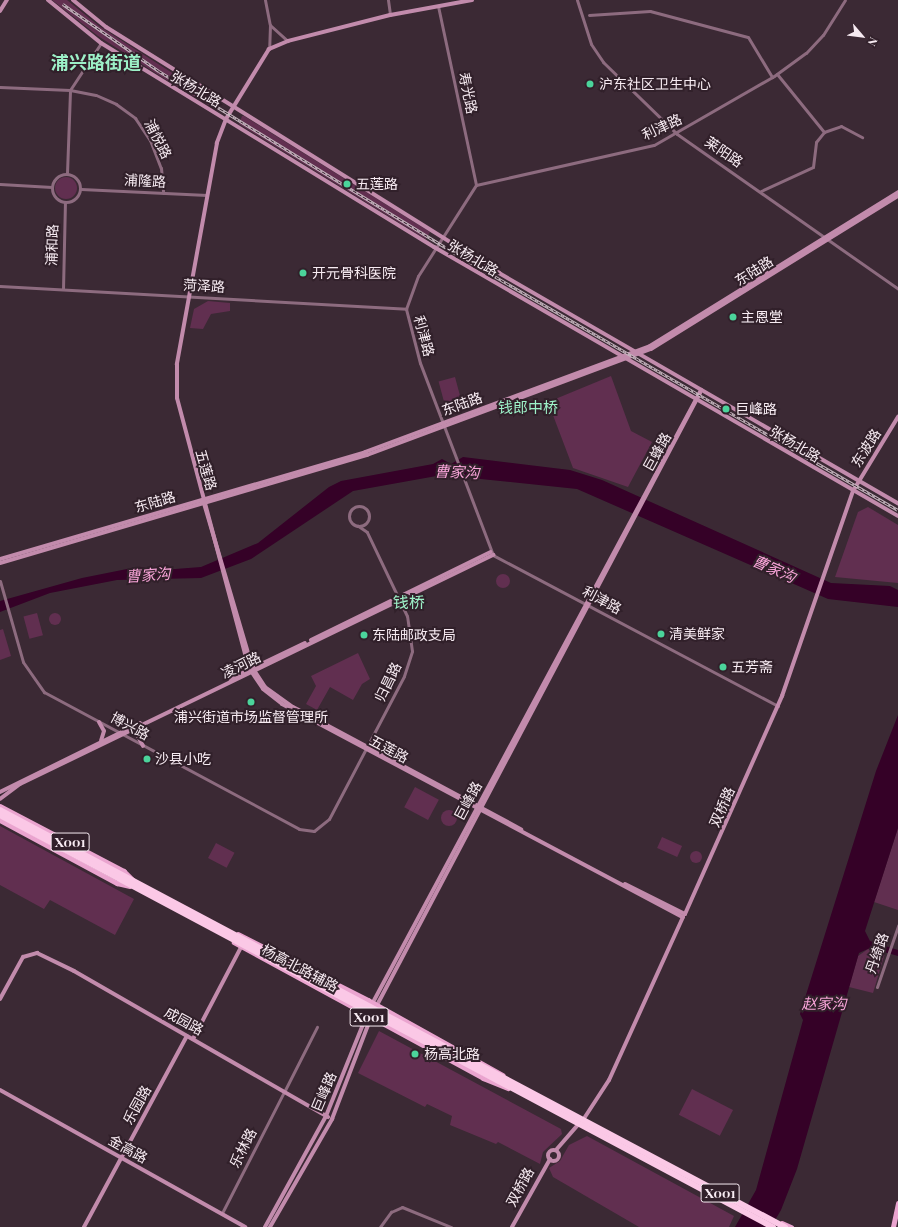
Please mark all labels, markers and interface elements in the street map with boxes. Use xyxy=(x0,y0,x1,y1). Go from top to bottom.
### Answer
north arrow xyxy=(842,16,882,56)
text: N xyxy=(865,35,882,49)
district label: 浦兴路街道 xyxy=(51,51,141,73)
street label: 张杨北路 xyxy=(168,67,224,111)
street label: 寿光路 xyxy=(455,71,481,115)
place label: 沪东社区卫生中心 xyxy=(599,76,711,92)
marker: 沪东社区卫生中心 xyxy=(584,78,596,90)
street label: 利津路 xyxy=(639,111,685,143)
street label: 浦悦路 xyxy=(141,116,175,162)
street label: 莱阳路 xyxy=(702,133,746,171)
street label: 浦隆路 xyxy=(124,172,166,190)
place label: 五莲路 xyxy=(356,176,398,192)
marker: 五莲路 xyxy=(341,178,353,190)
street label: 浦和路 xyxy=(43,224,61,266)
street label: 张杨北路 xyxy=(445,236,501,280)
street label: 东陆路 xyxy=(732,253,776,289)
place label: 开元骨科医院 xyxy=(312,265,396,281)
marker: 开元骨科医院 xyxy=(297,267,309,279)
street label: 菏泽路 xyxy=(183,277,225,295)
place label: 主恩堂 xyxy=(741,309,783,325)
marker: 主恩堂 xyxy=(728,312,738,322)
street label: 利津路 xyxy=(410,314,438,358)
street label: 东陆路 xyxy=(439,389,485,419)
district label: 钱郎中桥 xyxy=(498,399,558,417)
place label: 巨峰路 xyxy=(735,401,777,417)
marker: 巨峰路 xyxy=(720,403,732,415)
street label: 张杨北路 xyxy=(767,422,823,466)
street label: 东波路 xyxy=(848,426,884,470)
street label: 巨蜂路 xyxy=(639,430,675,474)
street label: 五莲路 xyxy=(192,447,220,493)
water label: 曹家沟 xyxy=(434,462,480,482)
street label: 东陆路 xyxy=(132,488,178,516)
water label: 曹家沟 xyxy=(750,552,798,586)
water label: 曹家沟 xyxy=(125,564,171,586)
street label: 利津路 xyxy=(580,583,624,617)
district label: 钱桥 xyxy=(393,592,425,612)
place label: 清美鲜家 xyxy=(669,626,725,642)
place label: 东陆邮政支局 xyxy=(372,627,456,643)
marker: 清美鲜家 xyxy=(656,629,666,639)
marker: 东陆邮政支局 xyxy=(359,630,369,640)
street label: 凌河路 xyxy=(218,648,264,682)
street label: 归昌路 xyxy=(371,659,405,705)
place label: 五芳斋 xyxy=(731,659,773,675)
marker: 五芳斋 xyxy=(718,662,728,672)
marker: 浦兴街道市场监督管理所 xyxy=(246,697,256,707)
street label: 博兴路 xyxy=(108,709,152,743)
place label: 浦兴街道市场监督管理所 xyxy=(174,709,328,725)
street label: 五莲路 xyxy=(367,732,411,766)
place label: 沙县小吃 xyxy=(155,751,211,767)
marker: 沙县小吃 xyxy=(142,754,152,764)
street label: 巨峰路 xyxy=(451,779,485,823)
street label: 双桥路 xyxy=(706,784,738,830)
road number: X001 xyxy=(50,831,90,853)
street label: 丹绮路 xyxy=(862,930,892,976)
street label: 杨高北路辅路 xyxy=(259,941,341,995)
water label: 赵家沟 xyxy=(802,995,846,1013)
street label: 成园路 xyxy=(162,1003,206,1039)
road number: X001 xyxy=(349,1006,389,1028)
place label: 杨高北路 xyxy=(424,1046,480,1062)
marker: 杨高北路 xyxy=(409,1048,421,1060)
street label: 巨峰路 xyxy=(308,1069,340,1115)
street label: 乐园路 xyxy=(119,1083,155,1127)
street label: 乐林路 xyxy=(226,1125,260,1171)
street label: 金高路 xyxy=(106,1131,150,1167)
street label: 双桥路 xyxy=(503,1165,537,1209)
road number: X001 xyxy=(700,1182,740,1204)

